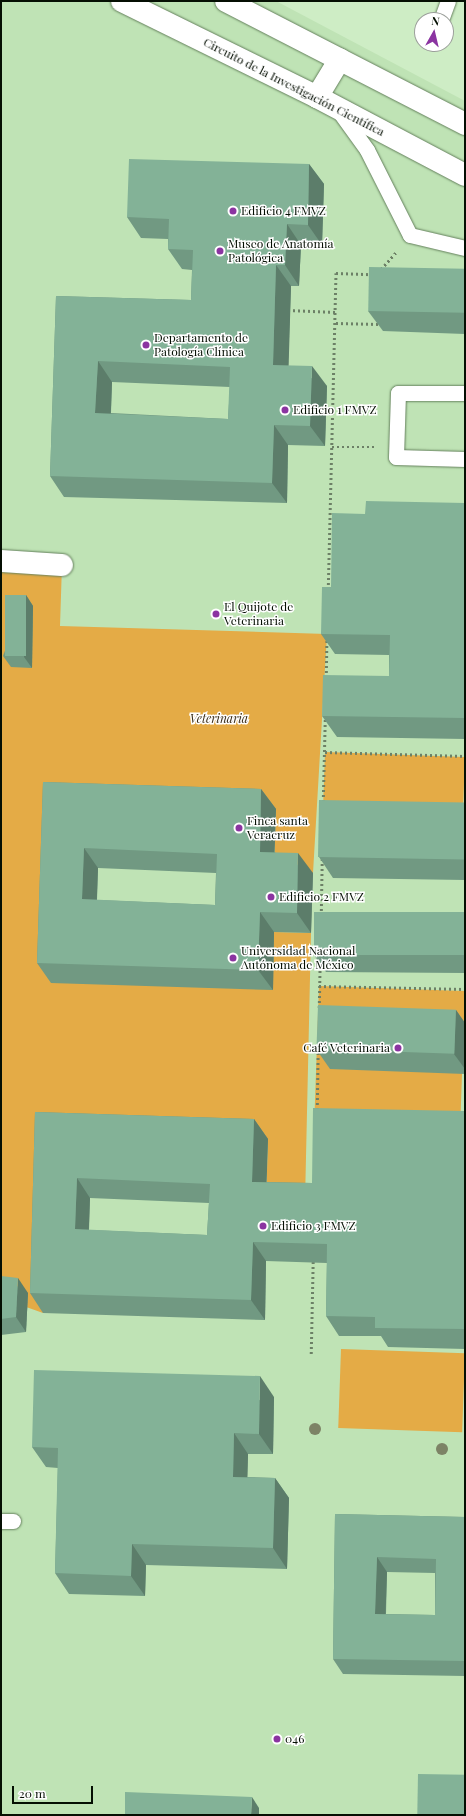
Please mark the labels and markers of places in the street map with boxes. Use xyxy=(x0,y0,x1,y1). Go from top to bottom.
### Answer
place label: Edificio 4 FMVZ xyxy=(241,204,326,218)
marker: Edificio 4 FMVZ xyxy=(228,206,238,216)
place label: Museo de Anatomía Patológica xyxy=(228,237,334,265)
marker: Museo de Anatomía Patológica xyxy=(215,246,225,256)
place label: Departamento de Patología Clínica xyxy=(154,331,248,359)
marker: Departamento de Patología Clínica xyxy=(141,340,151,350)
place label: Edificio 1 FMVZ xyxy=(293,403,377,417)
marker: Edificio 1 FMVZ xyxy=(280,405,290,415)
place label: El Quijote de Veterinaria xyxy=(224,600,293,628)
marker: El Quijote de Veterinaria xyxy=(211,609,221,619)
place label: Finca santa Veracruz xyxy=(247,814,308,842)
marker: Finca santa Veracruz xyxy=(234,823,244,833)
place label: Edificio 2 FMVZ xyxy=(279,890,364,904)
marker: Edificio 2 FMVZ xyxy=(266,892,276,902)
place label: Universidad Nacional Autónoma de México xyxy=(241,944,355,972)
marker: Universidad Nacional Autónoma de México xyxy=(228,953,238,963)
place label: Café Veterinaria xyxy=(303,1041,390,1055)
marker: Café Veterinaria xyxy=(393,1043,403,1053)
place label: Edificio 3 FMVZ xyxy=(271,1219,356,1233)
marker: Edificio 3 FMVZ xyxy=(258,1221,268,1231)
place label: 046 xyxy=(285,1732,304,1746)
marker: 046 xyxy=(272,1734,282,1744)

